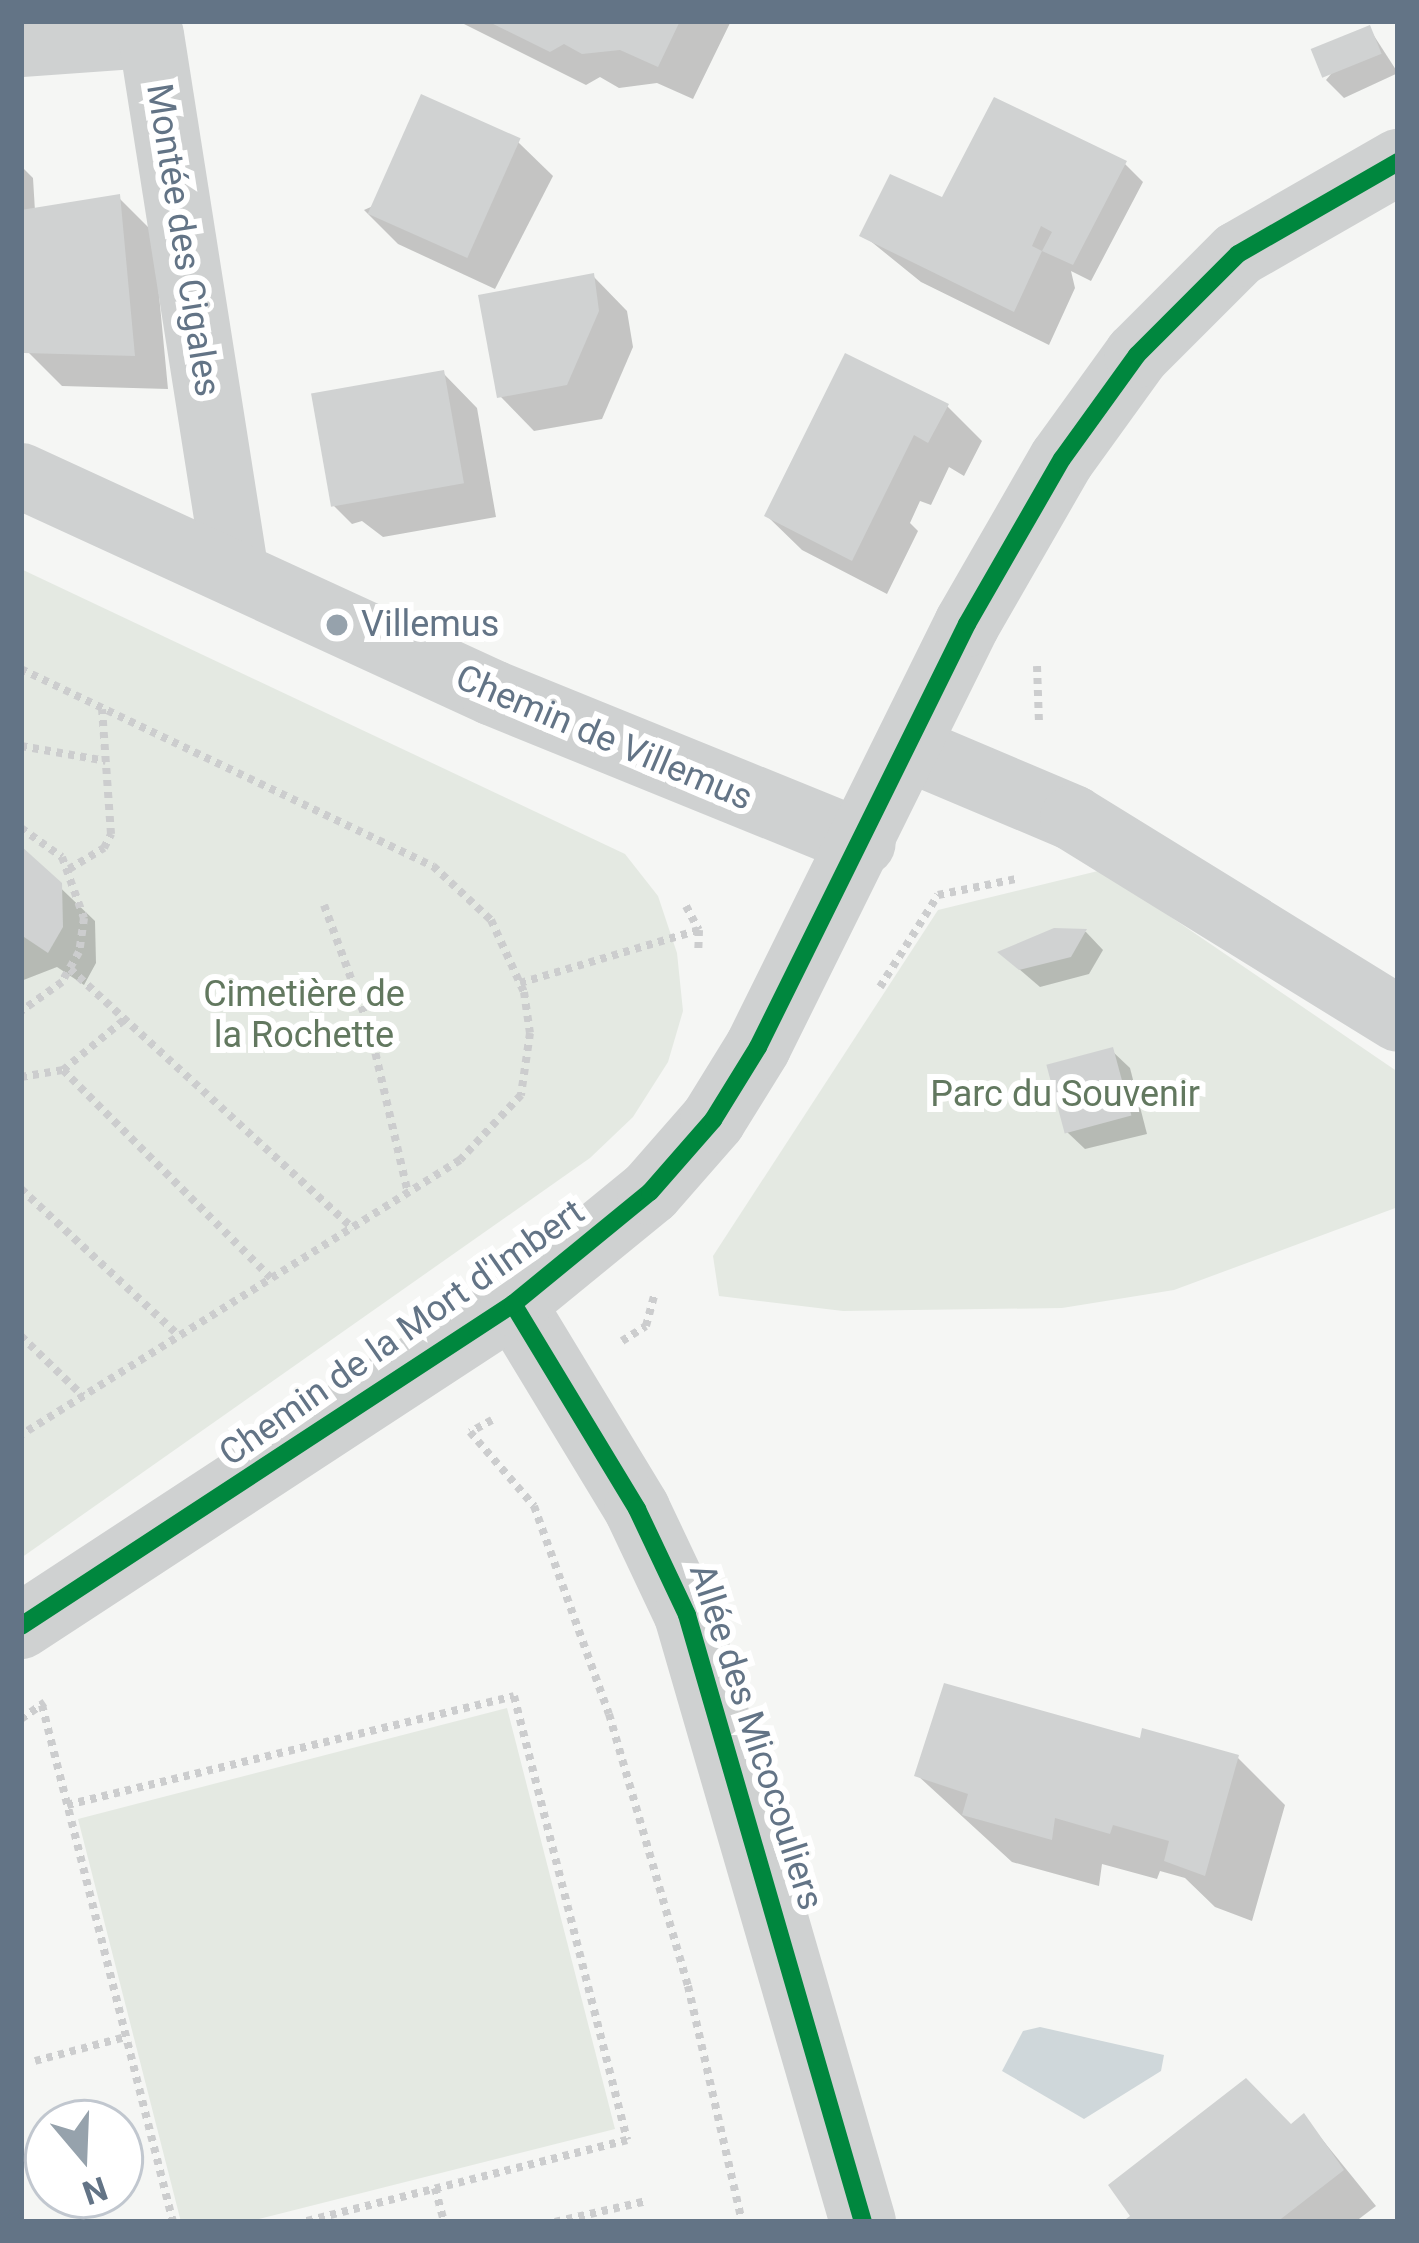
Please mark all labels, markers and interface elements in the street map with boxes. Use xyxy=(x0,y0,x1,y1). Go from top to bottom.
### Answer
street label: Montée des Cigales xyxy=(137,81,229,399)
place label: Villemus xyxy=(361,603,499,647)
marker: Villemus xyxy=(324,612,350,638)
street label: Chemin de Villemus xyxy=(449,656,759,820)
park label: Cimetière de la Rochette xyxy=(203,972,405,1057)
park label: Parc du Souvenir xyxy=(930,1073,1200,1117)
street label: Chemin de la Mort d'Imbert xyxy=(211,1191,593,1475)
street label: Allée des Micocouliers xyxy=(680,1559,832,1915)
north arrow xyxy=(24,2099,144,2219)
text: N xyxy=(78,2168,112,2213)

